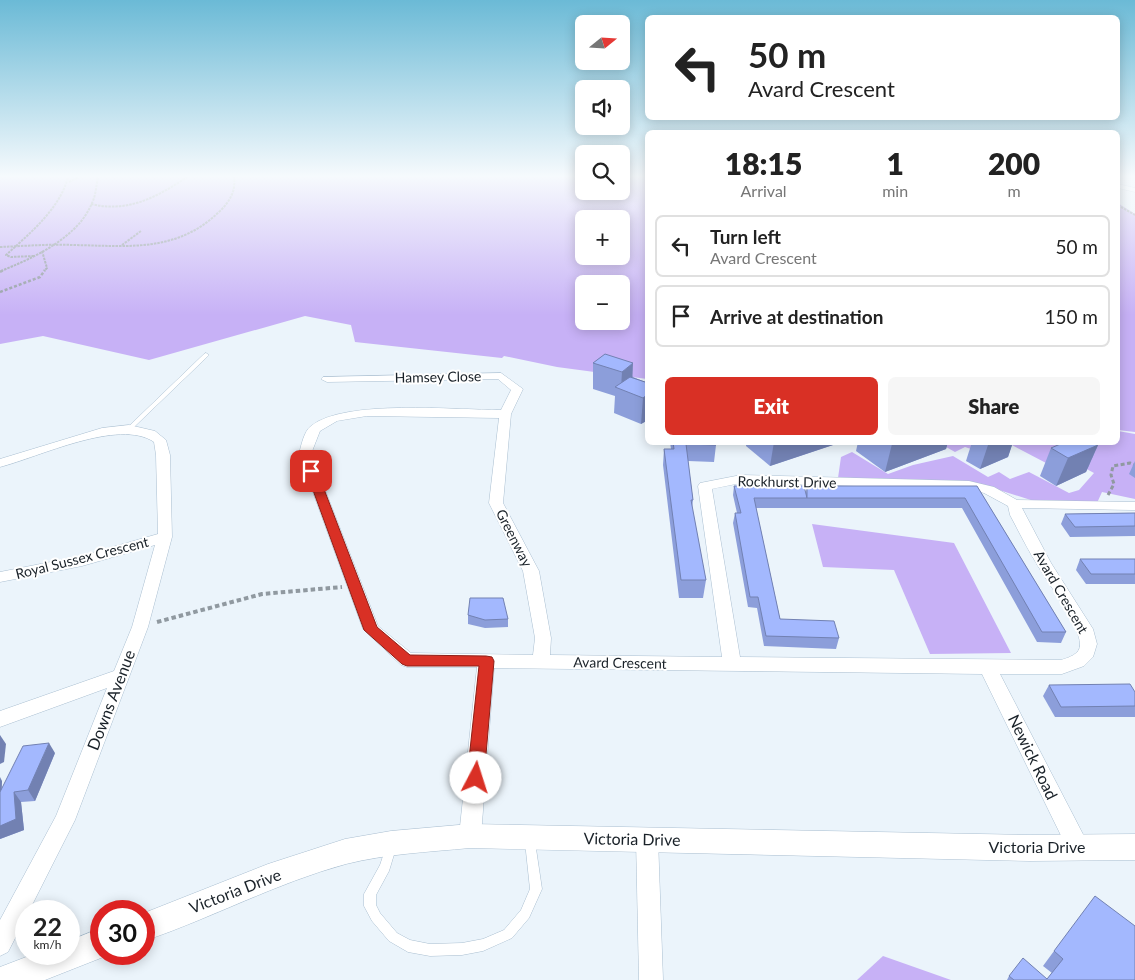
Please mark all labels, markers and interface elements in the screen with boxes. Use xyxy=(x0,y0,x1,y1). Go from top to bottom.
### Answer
north arrow xyxy=(575,15,630,70)
map controls xyxy=(575,15,630,330)
text: 50 m xyxy=(748,33,826,75)
icon: left xyxy=(665,35,730,100)
text: Avard Crescent xyxy=(748,75,895,102)
button: sound xyxy=(575,80,630,135)
button: search xyxy=(575,145,630,200)
text: 18:15 xyxy=(725,145,802,181)
text: 1 xyxy=(886,145,904,181)
text: 200 xyxy=(988,145,1040,181)
text: Arrival xyxy=(741,181,787,200)
text: min xyxy=(882,181,908,200)
text: m xyxy=(1007,181,1021,200)
button: + xyxy=(575,210,630,265)
text: Turn left xyxy=(710,225,781,248)
icon: left xyxy=(667,232,695,260)
text: 50 m xyxy=(1055,235,1098,258)
text: Avard Crescent xyxy=(710,248,817,267)
button: − xyxy=(575,275,630,330)
icon: arrive xyxy=(667,302,695,330)
text: Arrive at destination xyxy=(710,305,883,328)
text: 150 m xyxy=(1044,305,1098,328)
street label: Hamsey Close xyxy=(394,367,482,386)
button: Exit xyxy=(665,377,878,435)
button: Share xyxy=(888,377,1100,435)
pin xyxy=(290,450,332,492)
icon: arrive xyxy=(297,457,325,485)
street label: Rockhurst Drive xyxy=(737,472,837,491)
street label: Greenway xyxy=(493,506,537,570)
street label: Royal Sussex Crescent xyxy=(14,533,150,582)
street label: Avard Crescent xyxy=(1031,547,1092,636)
street label: Downs Avenue xyxy=(83,647,138,753)
street label: Avard Crescent xyxy=(573,653,667,672)
street label: Newick Road xyxy=(1005,711,1062,802)
position arrow xyxy=(449,751,501,803)
street label: Victoria Drive xyxy=(583,828,681,849)
street label: Victoria Drive xyxy=(989,837,1085,856)
street label: Victoria Drive xyxy=(186,864,283,917)
speed limit sign: 30 xyxy=(90,900,155,965)
text: 22 xyxy=(33,911,62,941)
text: km/h xyxy=(33,937,62,952)

